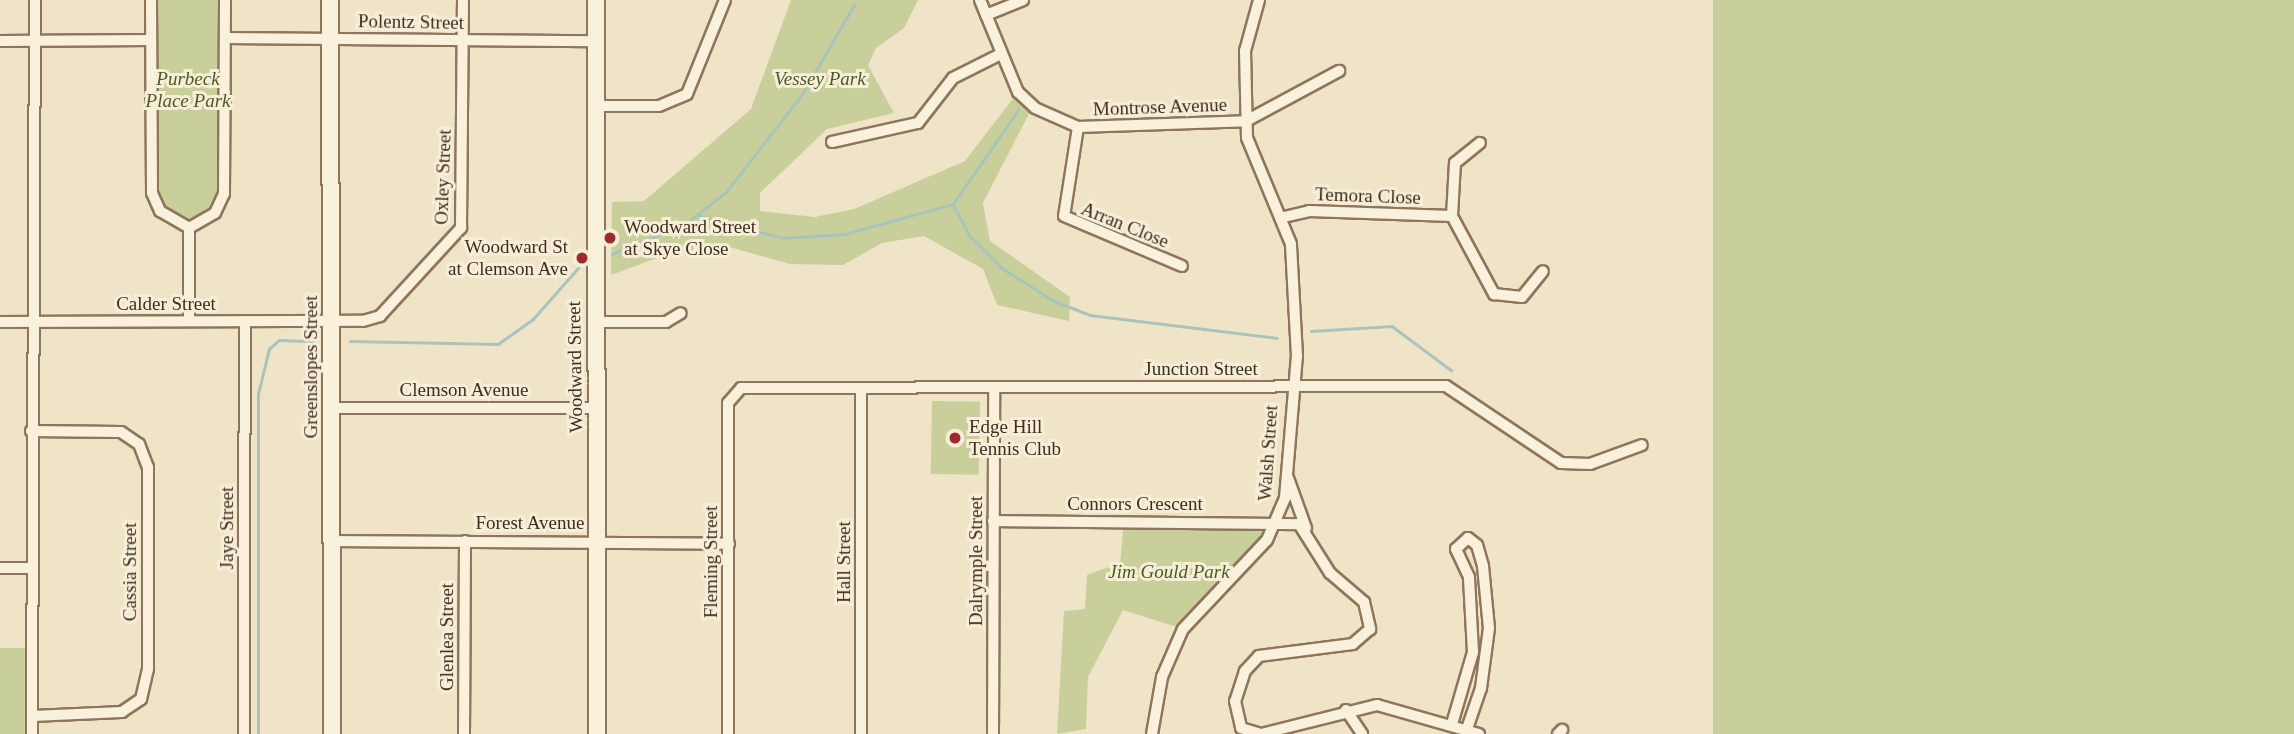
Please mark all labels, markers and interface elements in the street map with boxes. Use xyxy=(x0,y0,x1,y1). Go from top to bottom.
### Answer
street label: Polentz Street xyxy=(358,10,464,34)
park label: Purbeck Place Park xyxy=(146,68,230,112)
park label: Vessey Park xyxy=(774,68,866,90)
street label: Montrose Avenue xyxy=(1092,93,1228,121)
street label: Oxley Street xyxy=(430,129,456,225)
street label: Temora Close xyxy=(1315,183,1421,209)
street label: Arran Close xyxy=(1078,197,1172,253)
place label: Woodward Street at Skye Close xyxy=(624,216,756,260)
marker: Woodward Street at Skye Close xyxy=(602,230,618,246)
place label: Woodward St at Clemson Ave xyxy=(447,236,568,280)
marker: Woodward St at Clemson Ave xyxy=(574,250,590,266)
street label: Calder Street xyxy=(116,293,216,315)
street label: Greenslopes Street xyxy=(300,296,322,438)
street label: Woodward Street xyxy=(562,301,588,433)
street label: Junction Street xyxy=(1144,358,1258,380)
street label: Clemson Avenue xyxy=(399,379,529,401)
street label: Walsh Street xyxy=(1253,404,1283,502)
place label: Edge Hill Tennis Club xyxy=(969,416,1061,460)
marker: Edge Hill Tennis Club xyxy=(947,430,963,446)
street label: Jaye Street xyxy=(216,487,238,569)
street label: Connors Crescent xyxy=(1067,493,1203,515)
street label: Dalrymple Street xyxy=(965,496,987,626)
street label: Fleming Street xyxy=(700,506,722,618)
street label: Forest Avenue xyxy=(475,512,585,534)
street label: Hall Street xyxy=(833,521,855,603)
street label: Cassia Street xyxy=(119,523,141,621)
park label: Jim Gould Park xyxy=(1108,561,1230,583)
street label: Glenlea Street xyxy=(436,583,458,691)

